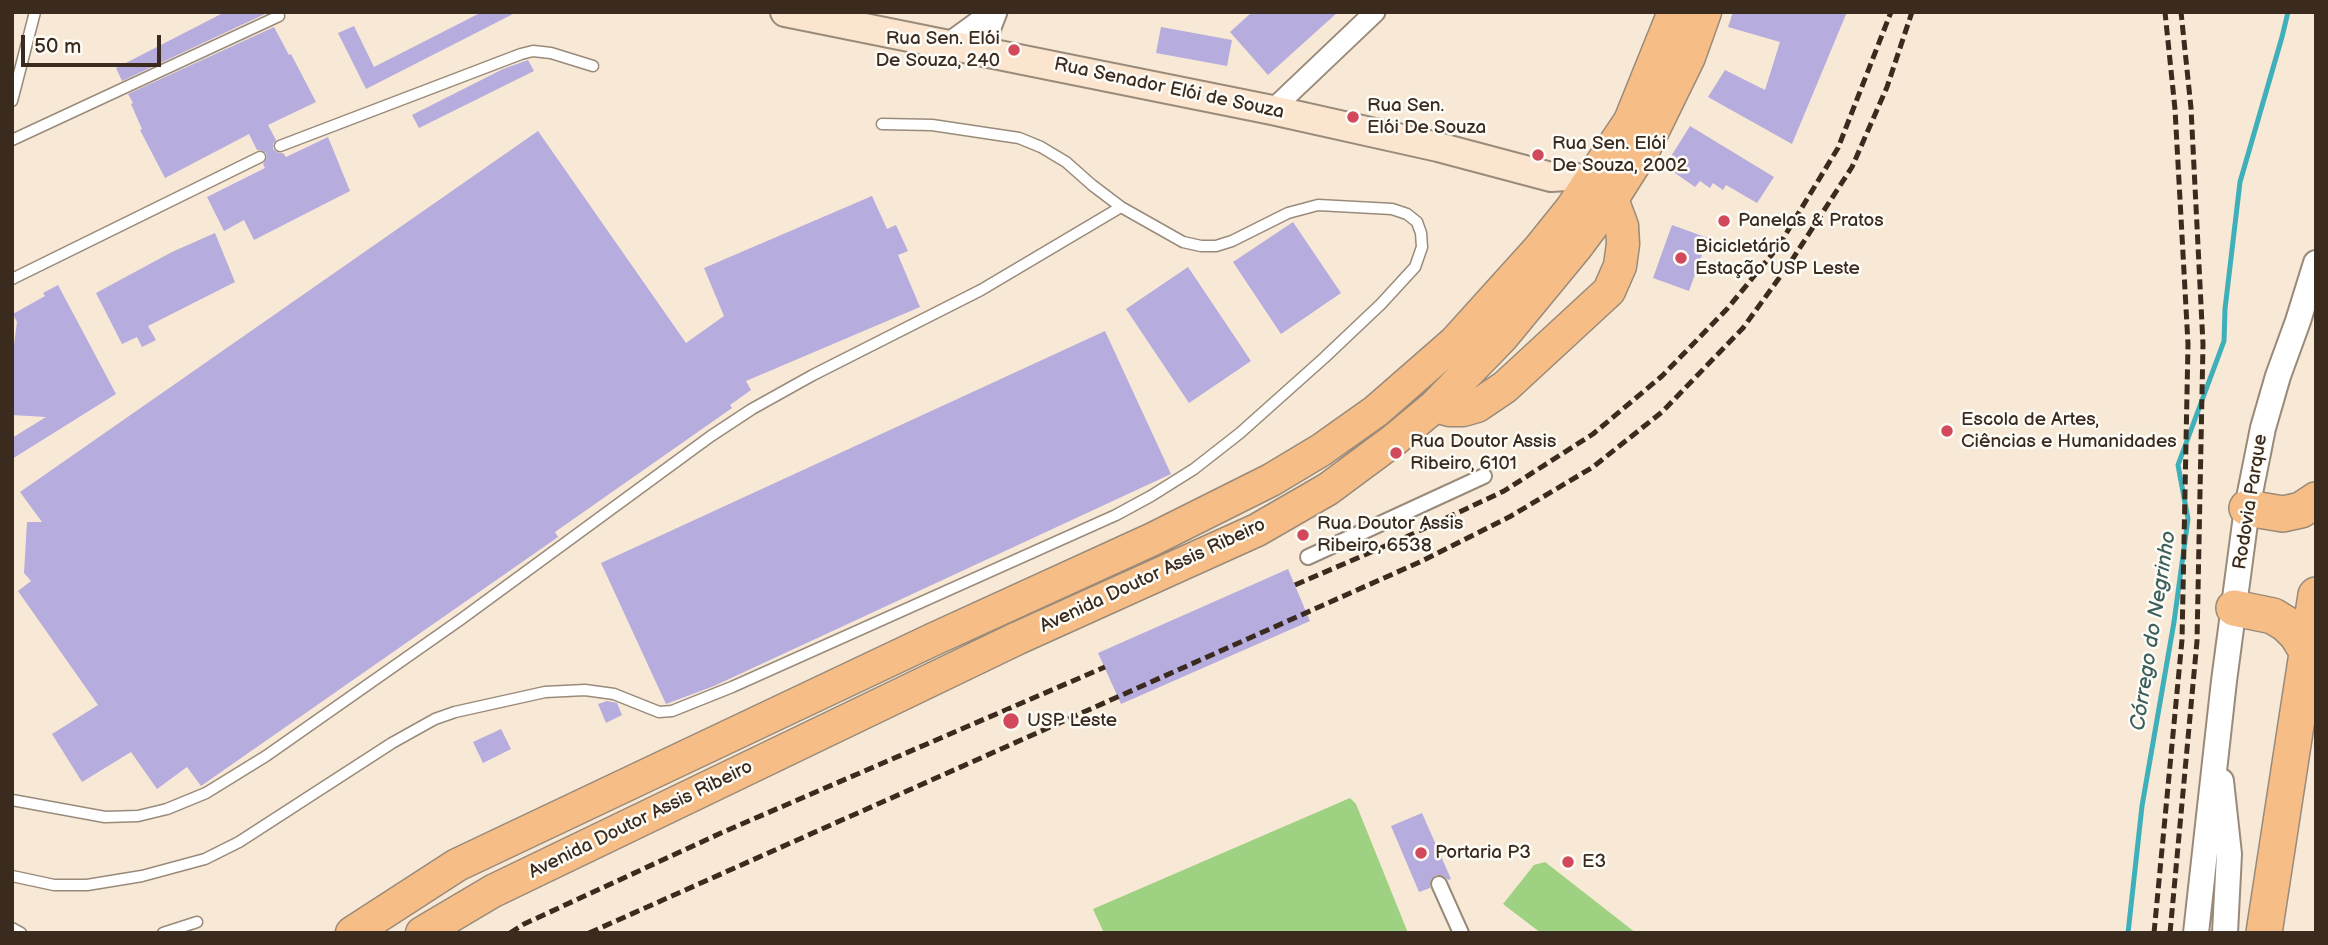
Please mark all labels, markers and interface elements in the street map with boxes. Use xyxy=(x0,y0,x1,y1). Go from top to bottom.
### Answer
scale bar xyxy=(24,21,164,65)
place label: Rua Sen. Elói De Souza, 240 xyxy=(875,28,1000,72)
text: 50 m xyxy=(34,34,81,59)
marker: Rua Sen. Elói De Souza, 240 xyxy=(1006,42,1022,58)
street label: Rua Senador Elói de Souza xyxy=(1052,53,1286,125)
place label: Rua Sen. Elói De Souza xyxy=(1367,95,1486,139)
marker: Rua Sen. Elói De Souza xyxy=(1345,109,1361,125)
place label: Rua Sen. Elói De Souza, 2002 xyxy=(1552,133,1688,177)
marker: Rua Sen. Elói De Souza, 2002 xyxy=(1530,147,1546,163)
place label: Panelas & Pratos xyxy=(1738,210,1884,232)
marker: Panelas & Pratos xyxy=(1716,213,1732,229)
place label: Bicicletário Estação USP Leste xyxy=(1695,236,1860,280)
marker: Bicicletário Estação USP Leste xyxy=(1673,250,1689,266)
place label: Escola de Artes, Ciências e Humanidades xyxy=(1961,409,2177,453)
marker: Escola de Artes, Ciências e Humanidades xyxy=(1939,423,1955,439)
place label: Rua Doutor Assis Ribeiro, 6101 xyxy=(1410,431,1556,475)
street label: Rodovia Parque xyxy=(2229,433,2273,571)
marker: Rua Doutor Assis Ribeiro, 6101 xyxy=(1388,445,1404,461)
place label: Rua Doutor Assis Ribeiro, 6538 xyxy=(1317,513,1463,557)
street label: Avenida Doutor Assis Ribeiro xyxy=(1037,514,1269,638)
marker: Rua Doutor Assis Ribeiro, 6538 xyxy=(1295,527,1311,543)
water label: Córrego do Negrinho xyxy=(2126,529,2182,733)
place label: USP Leste xyxy=(1027,710,1117,732)
marker: USP Leste xyxy=(1001,711,1021,731)
street label: Avenida Doutor Assis Ribeiro xyxy=(525,756,757,884)
place label: Portaria P3 xyxy=(1435,842,1531,864)
marker: Portaria P3 xyxy=(1413,845,1429,861)
place label: E3 xyxy=(1582,851,1606,873)
marker: E3 xyxy=(1560,854,1576,870)

